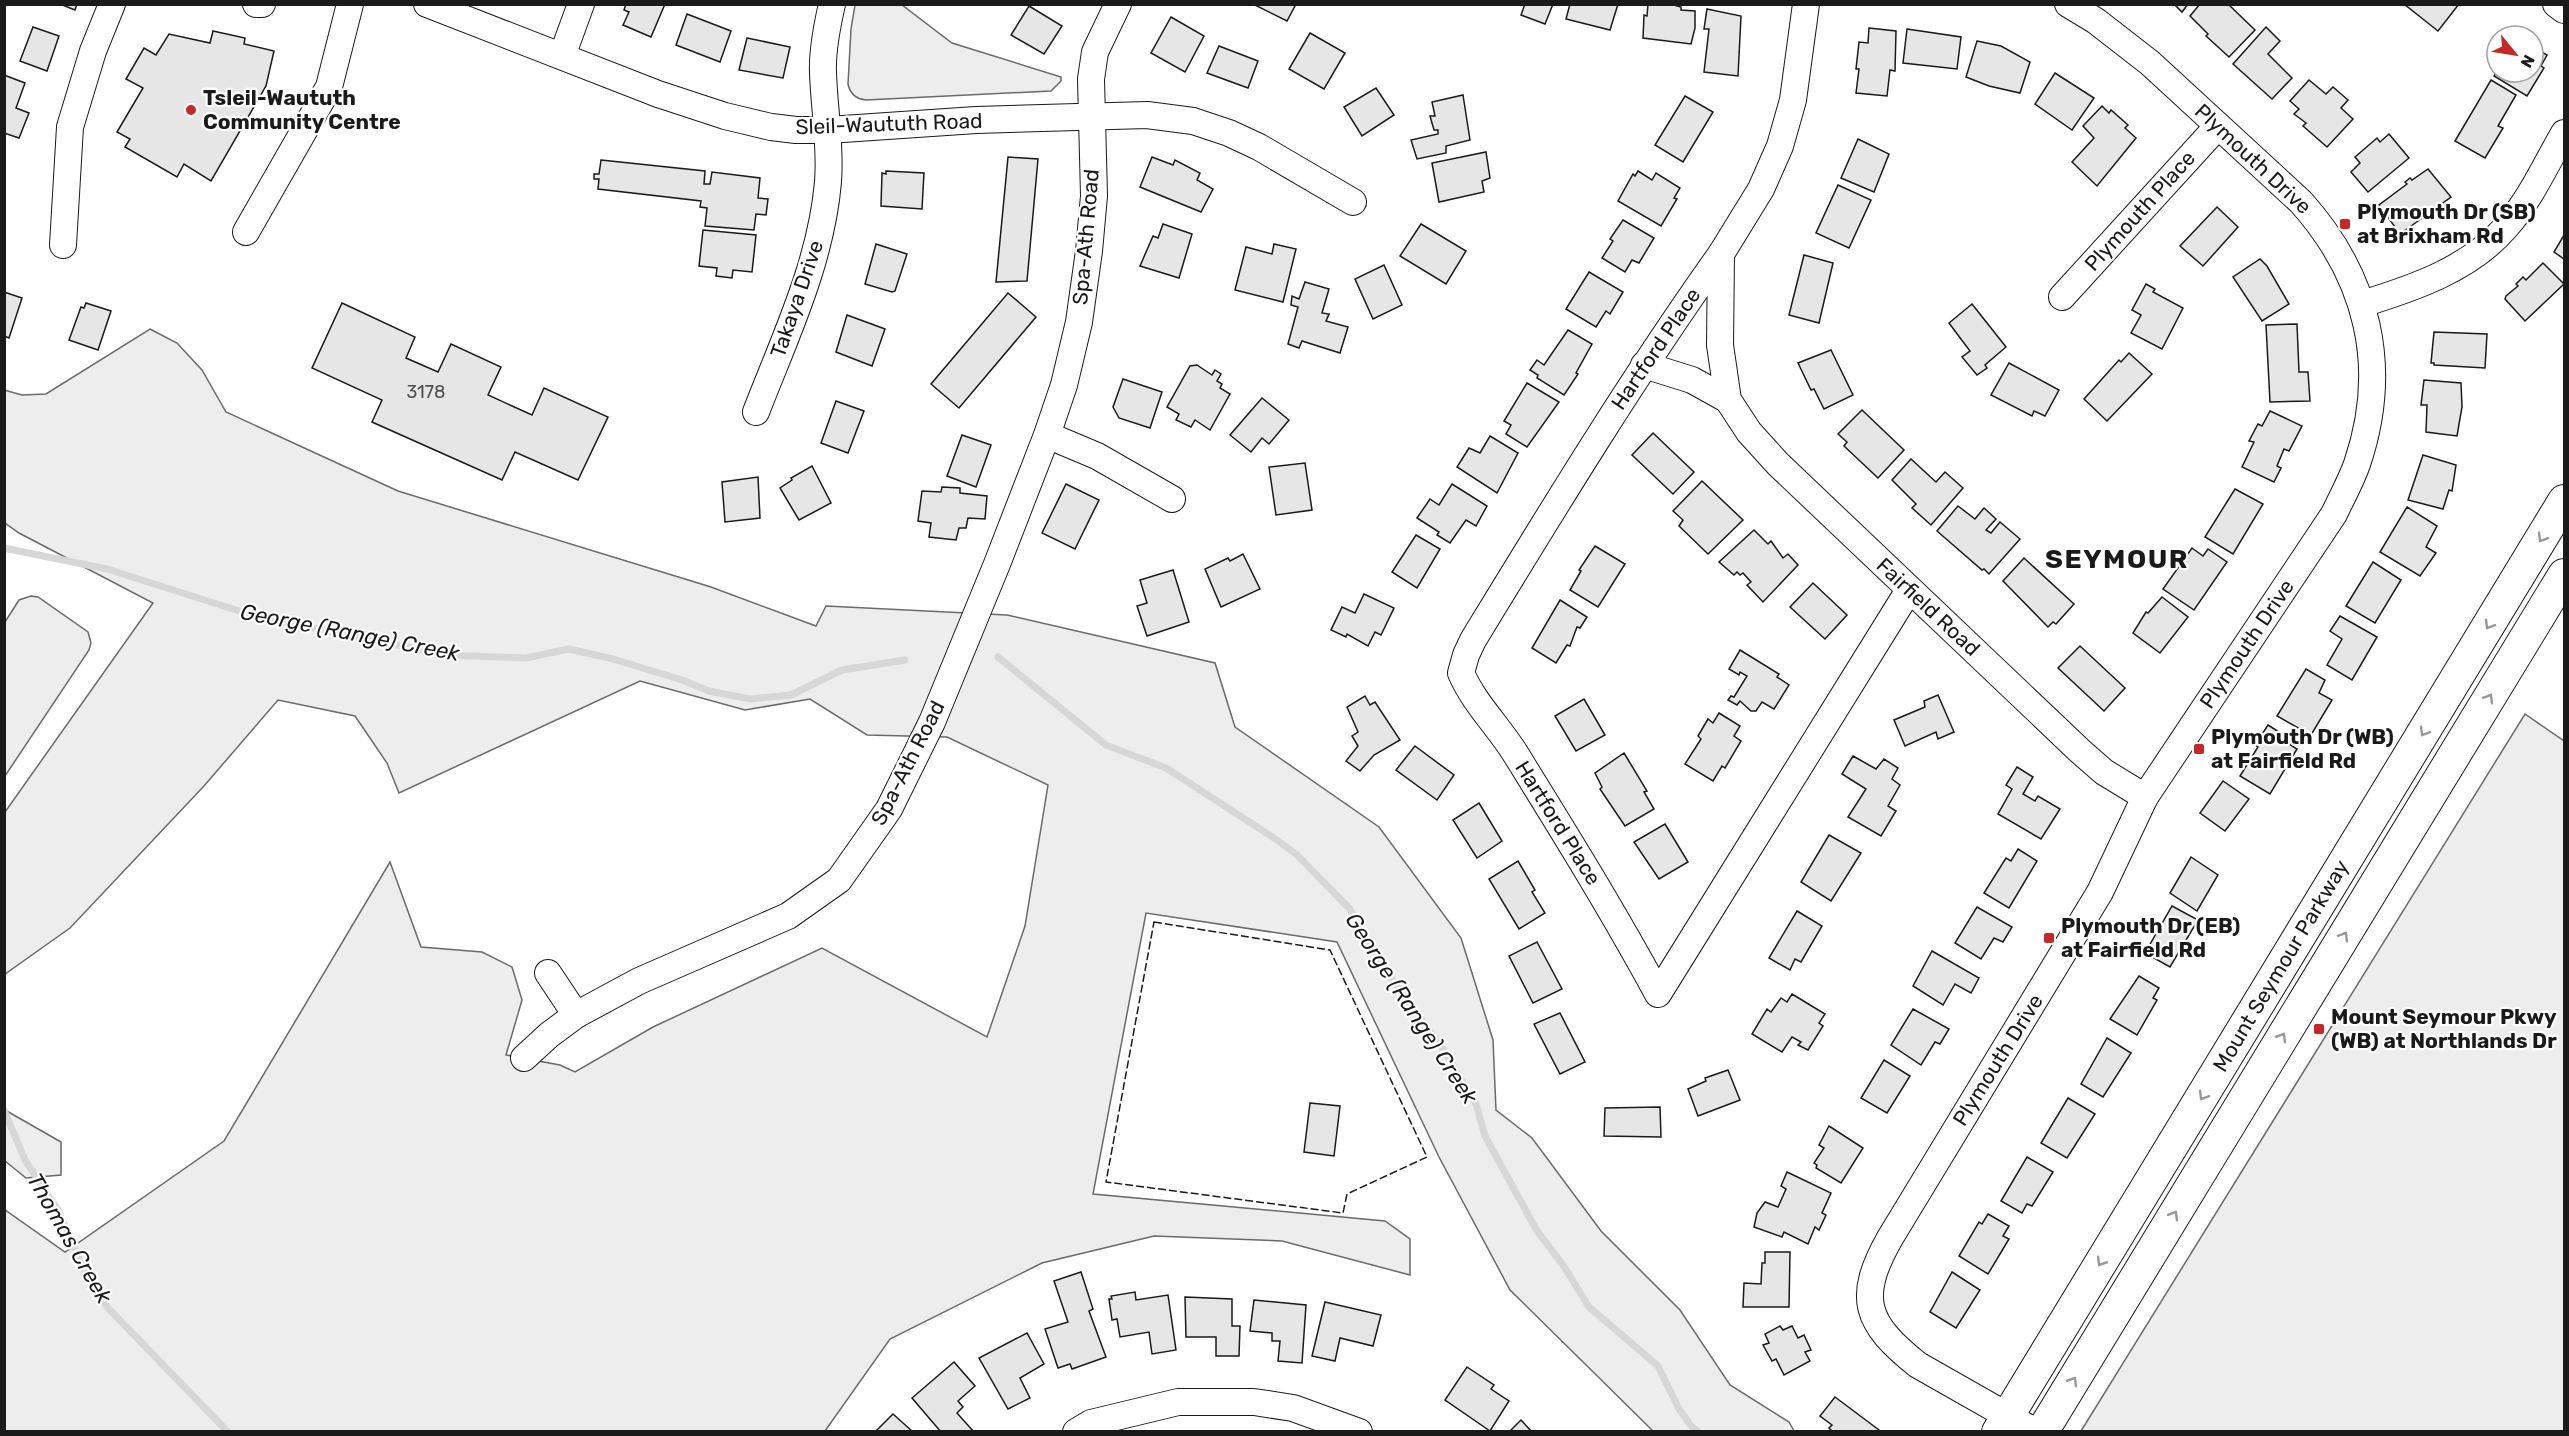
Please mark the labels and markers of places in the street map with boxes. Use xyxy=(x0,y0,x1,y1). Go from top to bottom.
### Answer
place label: Tsleil-Waututh Community Centre xyxy=(203,85,401,134)
marker: Tsleil-Waututh Community Centre xyxy=(184,103,198,117)
place label: Plymouth Dr (SB) at Brixham Rd xyxy=(2357,199,2536,248)
marker: Plymouth Dr (SB) at Brixham Rd xyxy=(2338,217,2352,231)
place label: Plymouth Dr (WB) at Fairfield Rd xyxy=(2211,724,2394,773)
marker: Plymouth Dr (WB) at Fairfield Rd xyxy=(2192,742,2206,756)
place label: Plymouth Dr (EB) at Fairfield Rd xyxy=(2061,913,2240,962)
marker: Plymouth Dr (EB) at Fairfield Rd xyxy=(2042,931,2056,945)
place label: Mount Seymour Pkwy (WB) at Northlands Dr xyxy=(2331,1004,2557,1053)
marker: Mount Seymour Pkwy (WB) at Northlands Dr xyxy=(2312,1022,2326,1036)

